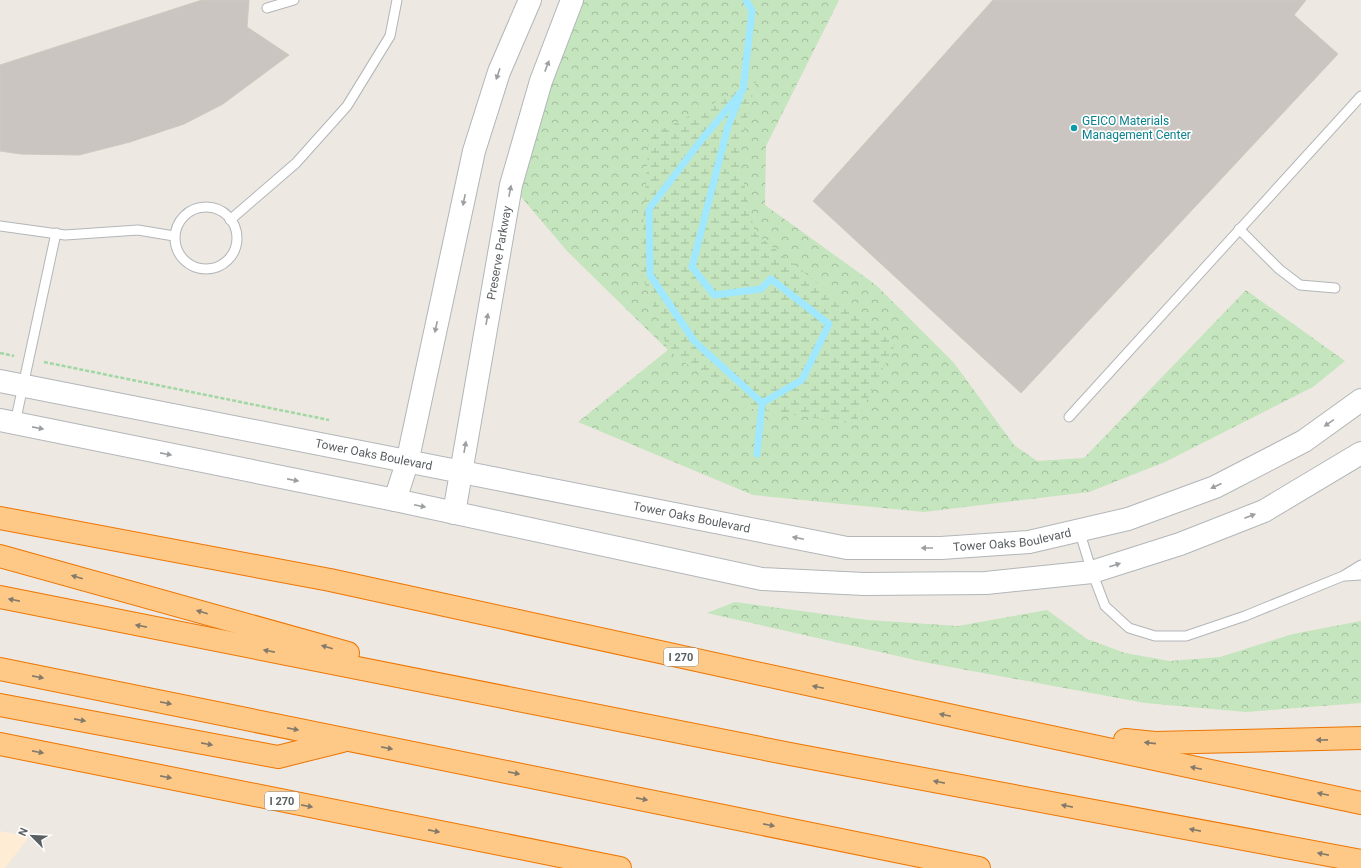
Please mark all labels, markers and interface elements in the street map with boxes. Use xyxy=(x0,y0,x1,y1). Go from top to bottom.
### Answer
one-way arrow xyxy=(544,60,550,72)
one-way arrow xyxy=(495,69,501,81)
place label: GEICO Materials Management Center xyxy=(1082,114,1191,142)
marker: GEICO Materials Management Center xyxy=(1069,123,1079,133)
one-way arrow xyxy=(507,185,513,197)
one-way arrow xyxy=(460,193,466,206)
street label: Preserve Parkway xyxy=(484,205,514,301)
one-way arrow xyxy=(484,313,490,325)
one-way arrow xyxy=(433,321,439,333)
one-way arrow xyxy=(1324,419,1334,427)
one-way arrow xyxy=(32,425,44,431)
street label: Tower Oaks Boulevard xyxy=(314,436,434,473)
one-way arrow xyxy=(462,441,468,453)
one-way arrow xyxy=(160,451,172,457)
one-way arrow xyxy=(287,477,299,483)
one-way arrow xyxy=(1210,483,1222,490)
street label: Tower Oaks Boulevard xyxy=(632,499,751,536)
one-way arrow xyxy=(414,503,427,509)
one-way arrow xyxy=(1245,513,1257,519)
street label: Tower Oaks Boulevard xyxy=(953,525,1073,554)
one-way arrow xyxy=(792,535,804,541)
one-way arrow xyxy=(920,545,933,551)
one-way arrow xyxy=(1109,561,1121,567)
one-way arrow xyxy=(71,574,83,580)
one-way arrow xyxy=(8,597,20,603)
one-way arrow xyxy=(196,609,208,615)
one-way arrow xyxy=(135,622,147,628)
one-way arrow xyxy=(321,644,333,650)
one-way arrow xyxy=(263,648,275,654)
road number: I 270 xyxy=(664,648,698,666)
one-way arrow xyxy=(32,674,44,680)
one-way arrow xyxy=(812,683,824,689)
one-way arrow xyxy=(160,700,172,706)
one-way arrow xyxy=(939,711,951,717)
one-way arrow xyxy=(74,717,86,723)
one-way arrow xyxy=(287,726,299,732)
one-way arrow xyxy=(1315,737,1328,743)
one-way arrow xyxy=(1144,739,1156,746)
one-way arrow xyxy=(201,741,214,747)
one-way arrow xyxy=(381,745,393,751)
one-way arrow xyxy=(32,749,44,755)
one-way arrow xyxy=(1189,764,1202,770)
one-way arrow xyxy=(508,771,520,777)
one-way arrow xyxy=(160,775,172,781)
one-way arrow xyxy=(933,779,945,785)
one-way arrow xyxy=(1317,791,1329,797)
road number: I 270 xyxy=(265,792,299,810)
one-way arrow xyxy=(636,797,648,803)
one-way arrow xyxy=(301,803,313,809)
one-way arrow xyxy=(1061,803,1073,809)
north arrow xyxy=(12,816,52,856)
one-way arrow xyxy=(763,823,775,829)
text: N xyxy=(16,826,31,838)
one-way arrow xyxy=(1189,827,1201,833)
one-way arrow xyxy=(428,828,441,834)
one-way arrow xyxy=(1317,851,1329,857)

